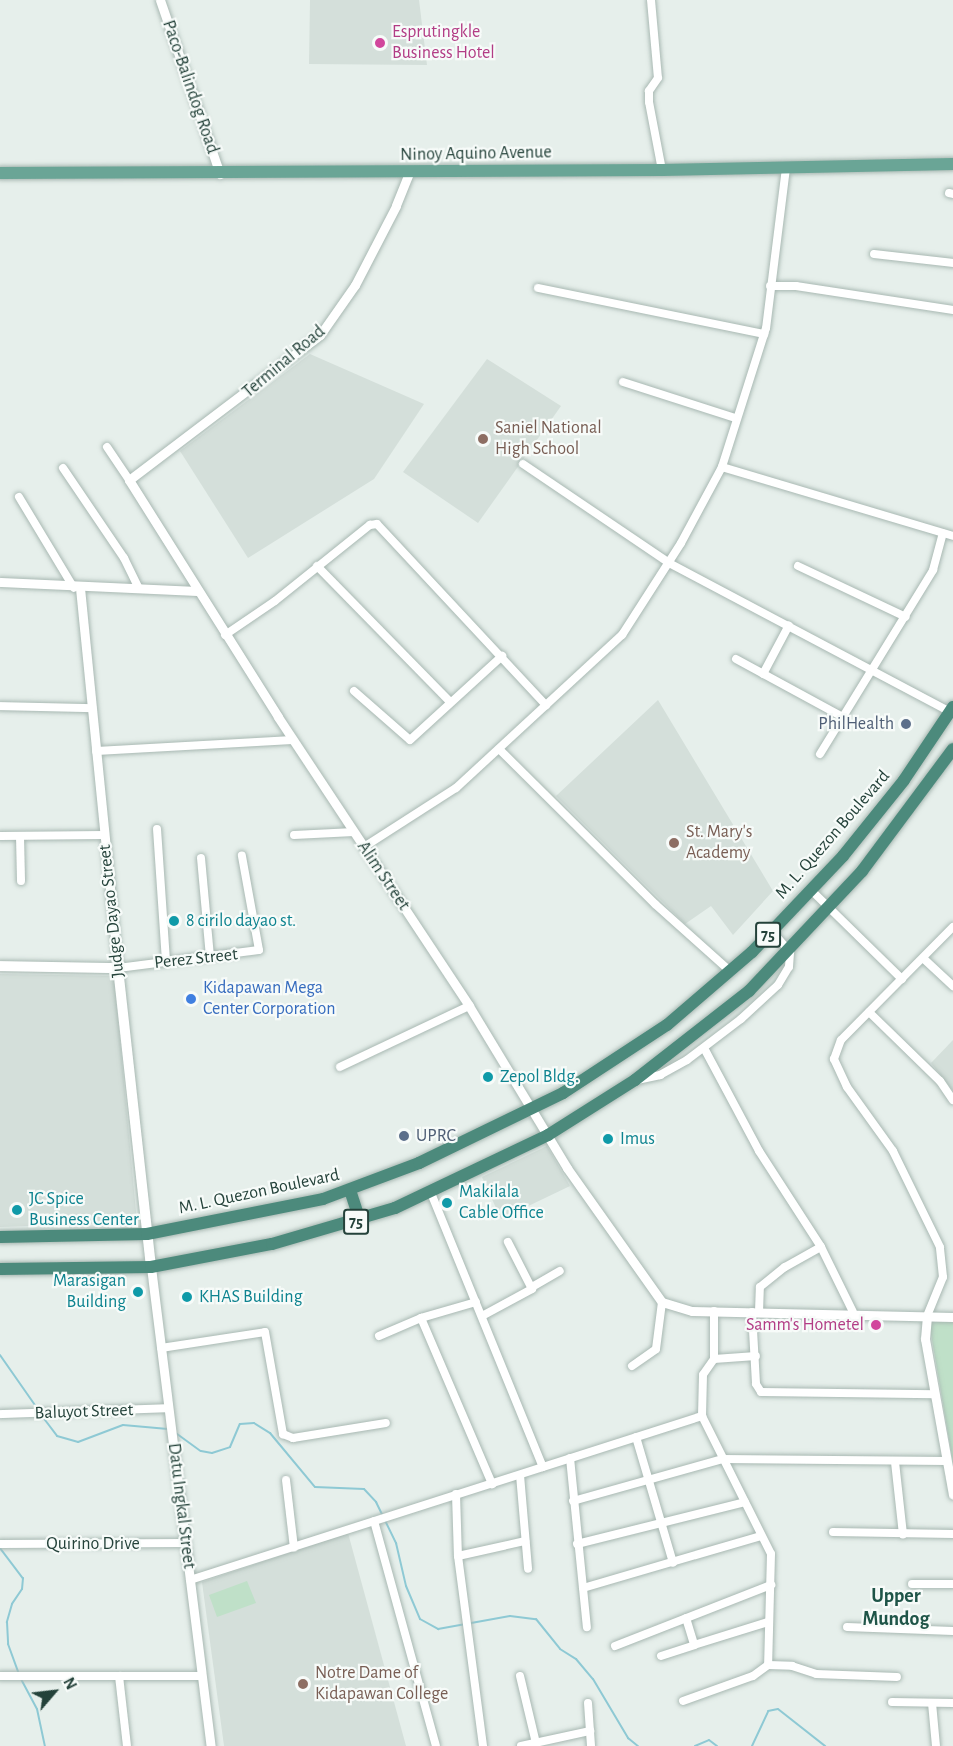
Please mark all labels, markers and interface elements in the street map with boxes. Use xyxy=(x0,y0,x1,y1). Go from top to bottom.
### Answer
street label: Paco-Balindog Road xyxy=(157,17,223,157)
place label: Esprutingkle Business Hotel xyxy=(392,22,495,64)
marker: Esprutingkle Business Hotel xyxy=(373,36,387,50)
street label: Ninoy Aquino Avenue xyxy=(400,142,552,166)
street label: Terminal Road xyxy=(238,321,330,403)
place label: Saniel National High School xyxy=(495,418,602,460)
marker: Saniel National High School xyxy=(476,432,490,446)
place label: PhilHealth xyxy=(818,713,894,735)
marker: PhilHealth xyxy=(899,717,913,731)
street label: M. L. Quezon Boulevard xyxy=(771,766,895,904)
place label: St. Mary's Academy xyxy=(686,822,752,864)
marker: St. Mary's Academy xyxy=(667,836,681,850)
street label: Alim Street xyxy=(352,837,414,915)
street label: Judge Dayao Street xyxy=(94,843,130,979)
place label: 8 cirilo dayao st. xyxy=(186,910,296,932)
marker: 8 cirilo dayao st. xyxy=(167,914,181,928)
road number: 75 xyxy=(754,922,782,948)
street label: Perez Street xyxy=(153,944,239,974)
place label: Kidapawan Mega Center Corporation xyxy=(203,978,335,1020)
marker: Kidapawan Mega Center Corporation xyxy=(184,992,198,1006)
place label: Zepol Bldg. xyxy=(500,1066,579,1088)
marker: Zepol Bldg. xyxy=(481,1070,495,1084)
place label: UPRC xyxy=(416,1125,456,1147)
place label: Imus xyxy=(620,1128,655,1150)
marker: UPRC xyxy=(397,1129,411,1143)
marker: Imus xyxy=(601,1132,615,1146)
street label: M. L. Quezon Boulevard xyxy=(177,1164,341,1220)
place label: Makilala Cable Office xyxy=(459,1182,544,1224)
place label: JC Spice Business Center xyxy=(29,1189,139,1232)
marker: Makilala Cable Office xyxy=(440,1196,454,1210)
marker: JC Spice Business Center xyxy=(10,1203,24,1217)
road number: 75 xyxy=(342,1209,370,1235)
place label: Marasigan Building xyxy=(53,1271,126,1314)
marker: Marasigan Building xyxy=(131,1285,145,1299)
place label: KHAS Building xyxy=(199,1286,302,1308)
marker: KHAS Building xyxy=(180,1290,194,1304)
place label: Samm's Hometel xyxy=(746,1314,864,1336)
marker: Samm's Hometel xyxy=(869,1318,883,1332)
street label: Baluyot Street xyxy=(34,1399,134,1425)
street label: Datu Ingkal Street xyxy=(163,1442,199,1570)
street label: Quirino Drive xyxy=(46,1533,140,1555)
district label: Upper Mundog xyxy=(863,1585,929,1632)
north arrow xyxy=(24,1662,84,1722)
place label: Notre Dame of Kidapawan College xyxy=(315,1663,448,1706)
text: N xyxy=(60,1675,80,1692)
marker: Notre Dame of Kidapawan College xyxy=(296,1677,310,1691)

